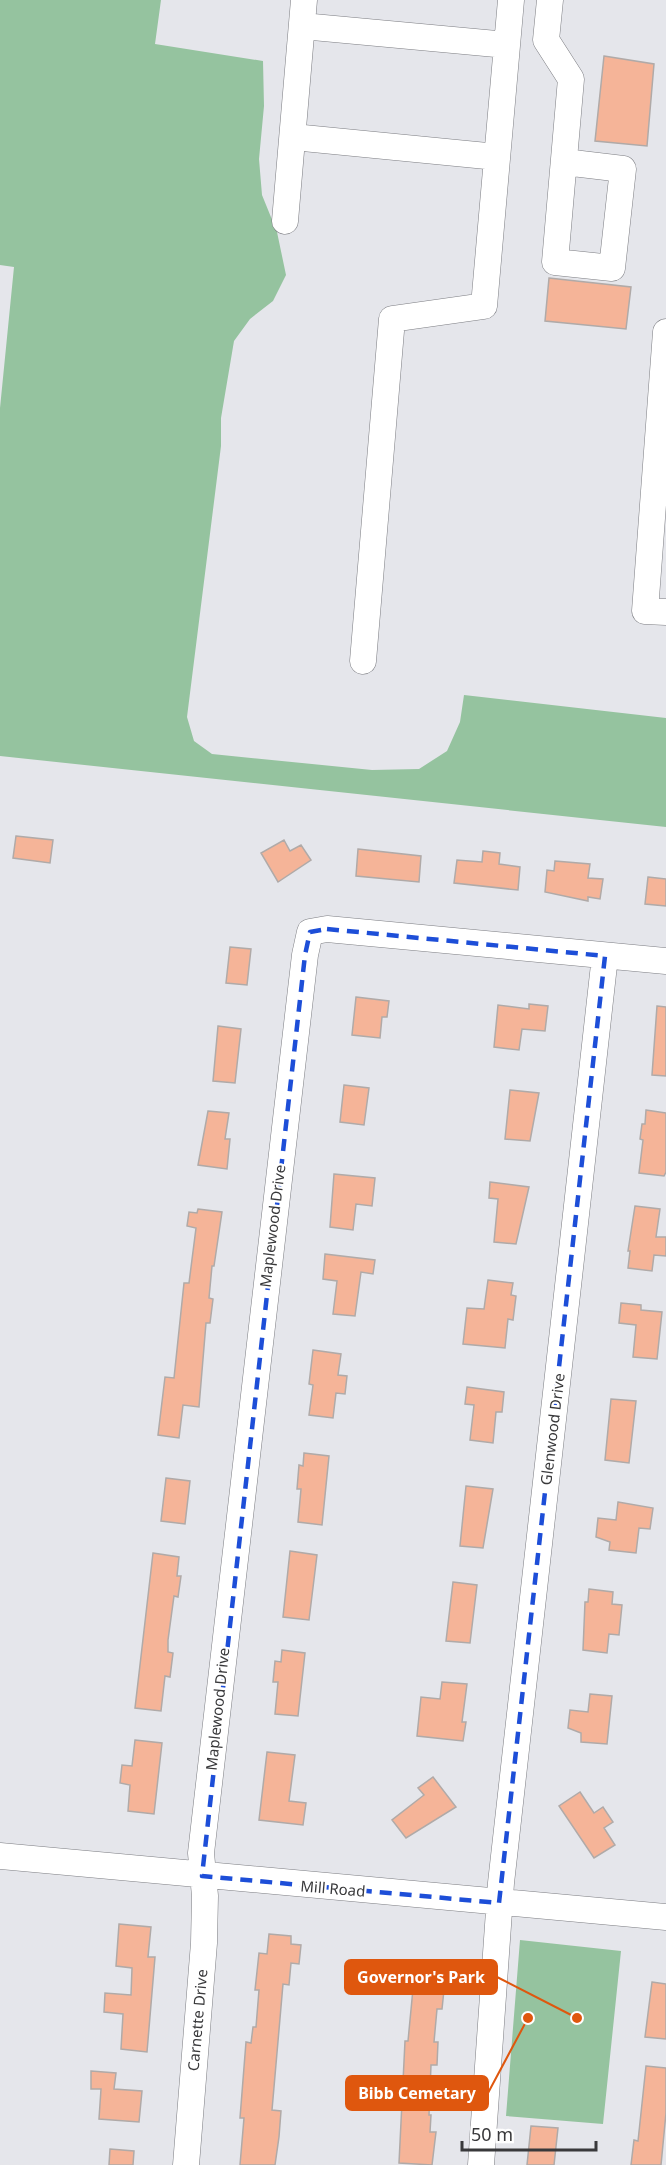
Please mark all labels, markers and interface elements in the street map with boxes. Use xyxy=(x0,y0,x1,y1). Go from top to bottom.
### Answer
street label: Maplewood Drive xyxy=(255,1164,289,1288)
street label: Glenwood Drive xyxy=(535,1372,569,1486)
street label: Maplewood Drive xyxy=(201,1647,233,1771)
street label: Mill Road xyxy=(300,1875,366,1901)
callout: Governor's Park xyxy=(345,1960,497,1994)
text: Governor's Park xyxy=(357,1966,485,1988)
street label: Carnette Drive xyxy=(183,1968,211,2072)
callout: Bibb Cemetary xyxy=(346,2076,488,2110)
text: Bibb Cemetary xyxy=(358,2082,477,2104)
scale bar xyxy=(462,2114,596,2152)
text: 50 m xyxy=(471,2122,513,2146)

